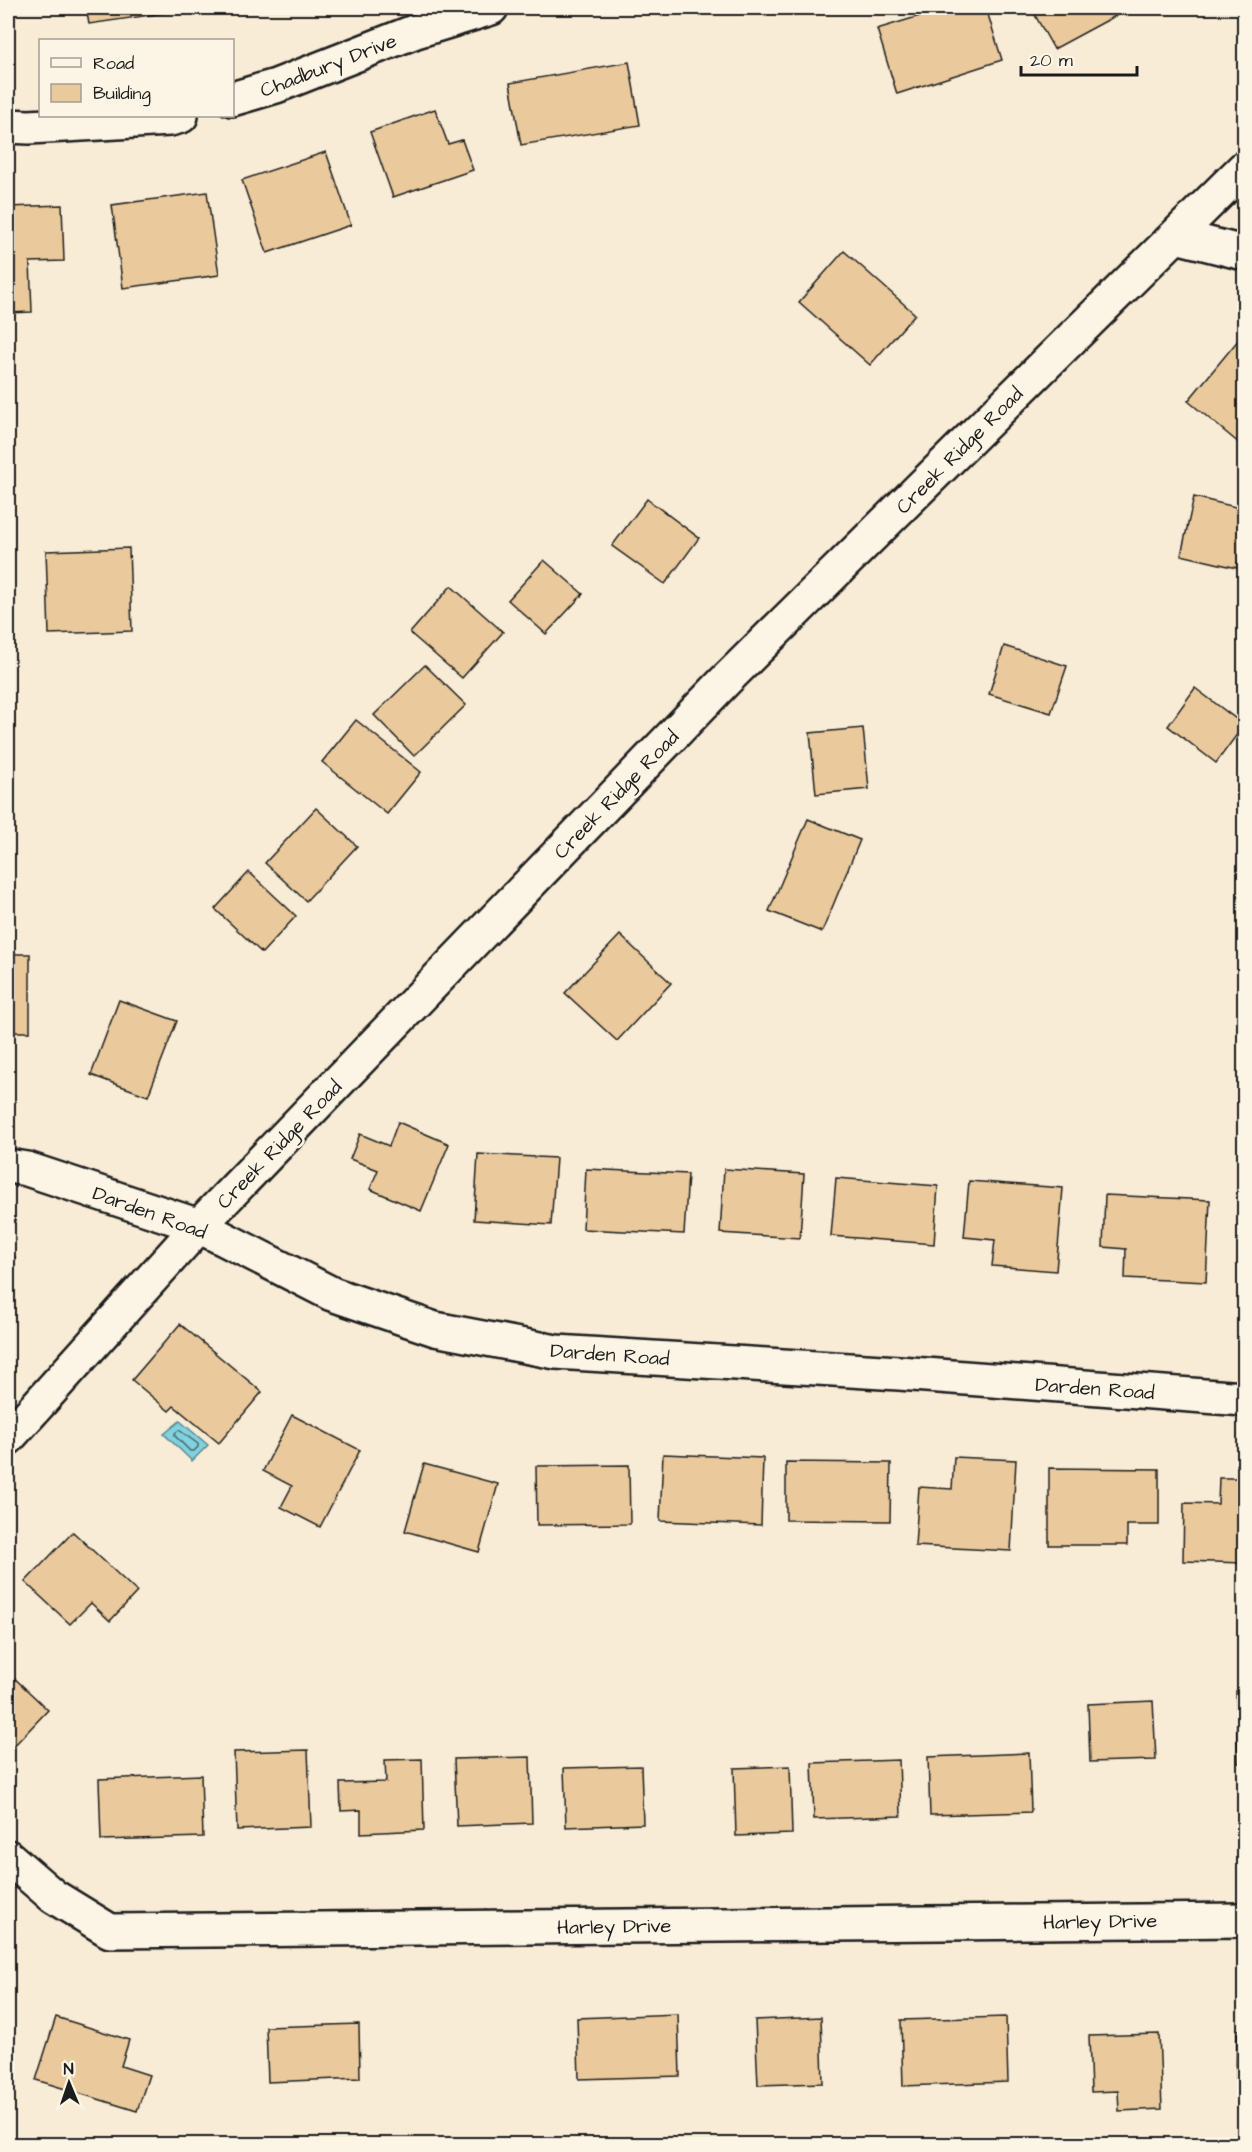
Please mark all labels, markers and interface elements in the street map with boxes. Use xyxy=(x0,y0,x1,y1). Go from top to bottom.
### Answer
street label: Chadbury Drive xyxy=(256,27,401,106)
legend xyxy=(39,39,234,117)
scale bar xyxy=(1021,39,1136,77)
text: 20 m xyxy=(1030,48,1073,73)
text: Road xyxy=(93,51,134,76)
text: Building xyxy=(93,81,151,107)
street label: Creek Ridge Road xyxy=(890,381,1030,521)
street label: Creek Ridge Road xyxy=(548,724,686,866)
street label: Creek Ridge Road xyxy=(211,1074,349,1216)
street label: Darden Road xyxy=(89,1179,210,1246)
street label: Darden Road xyxy=(549,1337,670,1373)
street label: Darden Road xyxy=(1034,1371,1155,1407)
street label: Harley Drive xyxy=(1043,1907,1158,1938)
street label: Harley Drive xyxy=(557,1912,672,1943)
north arrow xyxy=(39,2053,99,2113)
text: N xyxy=(63,2058,74,2080)

